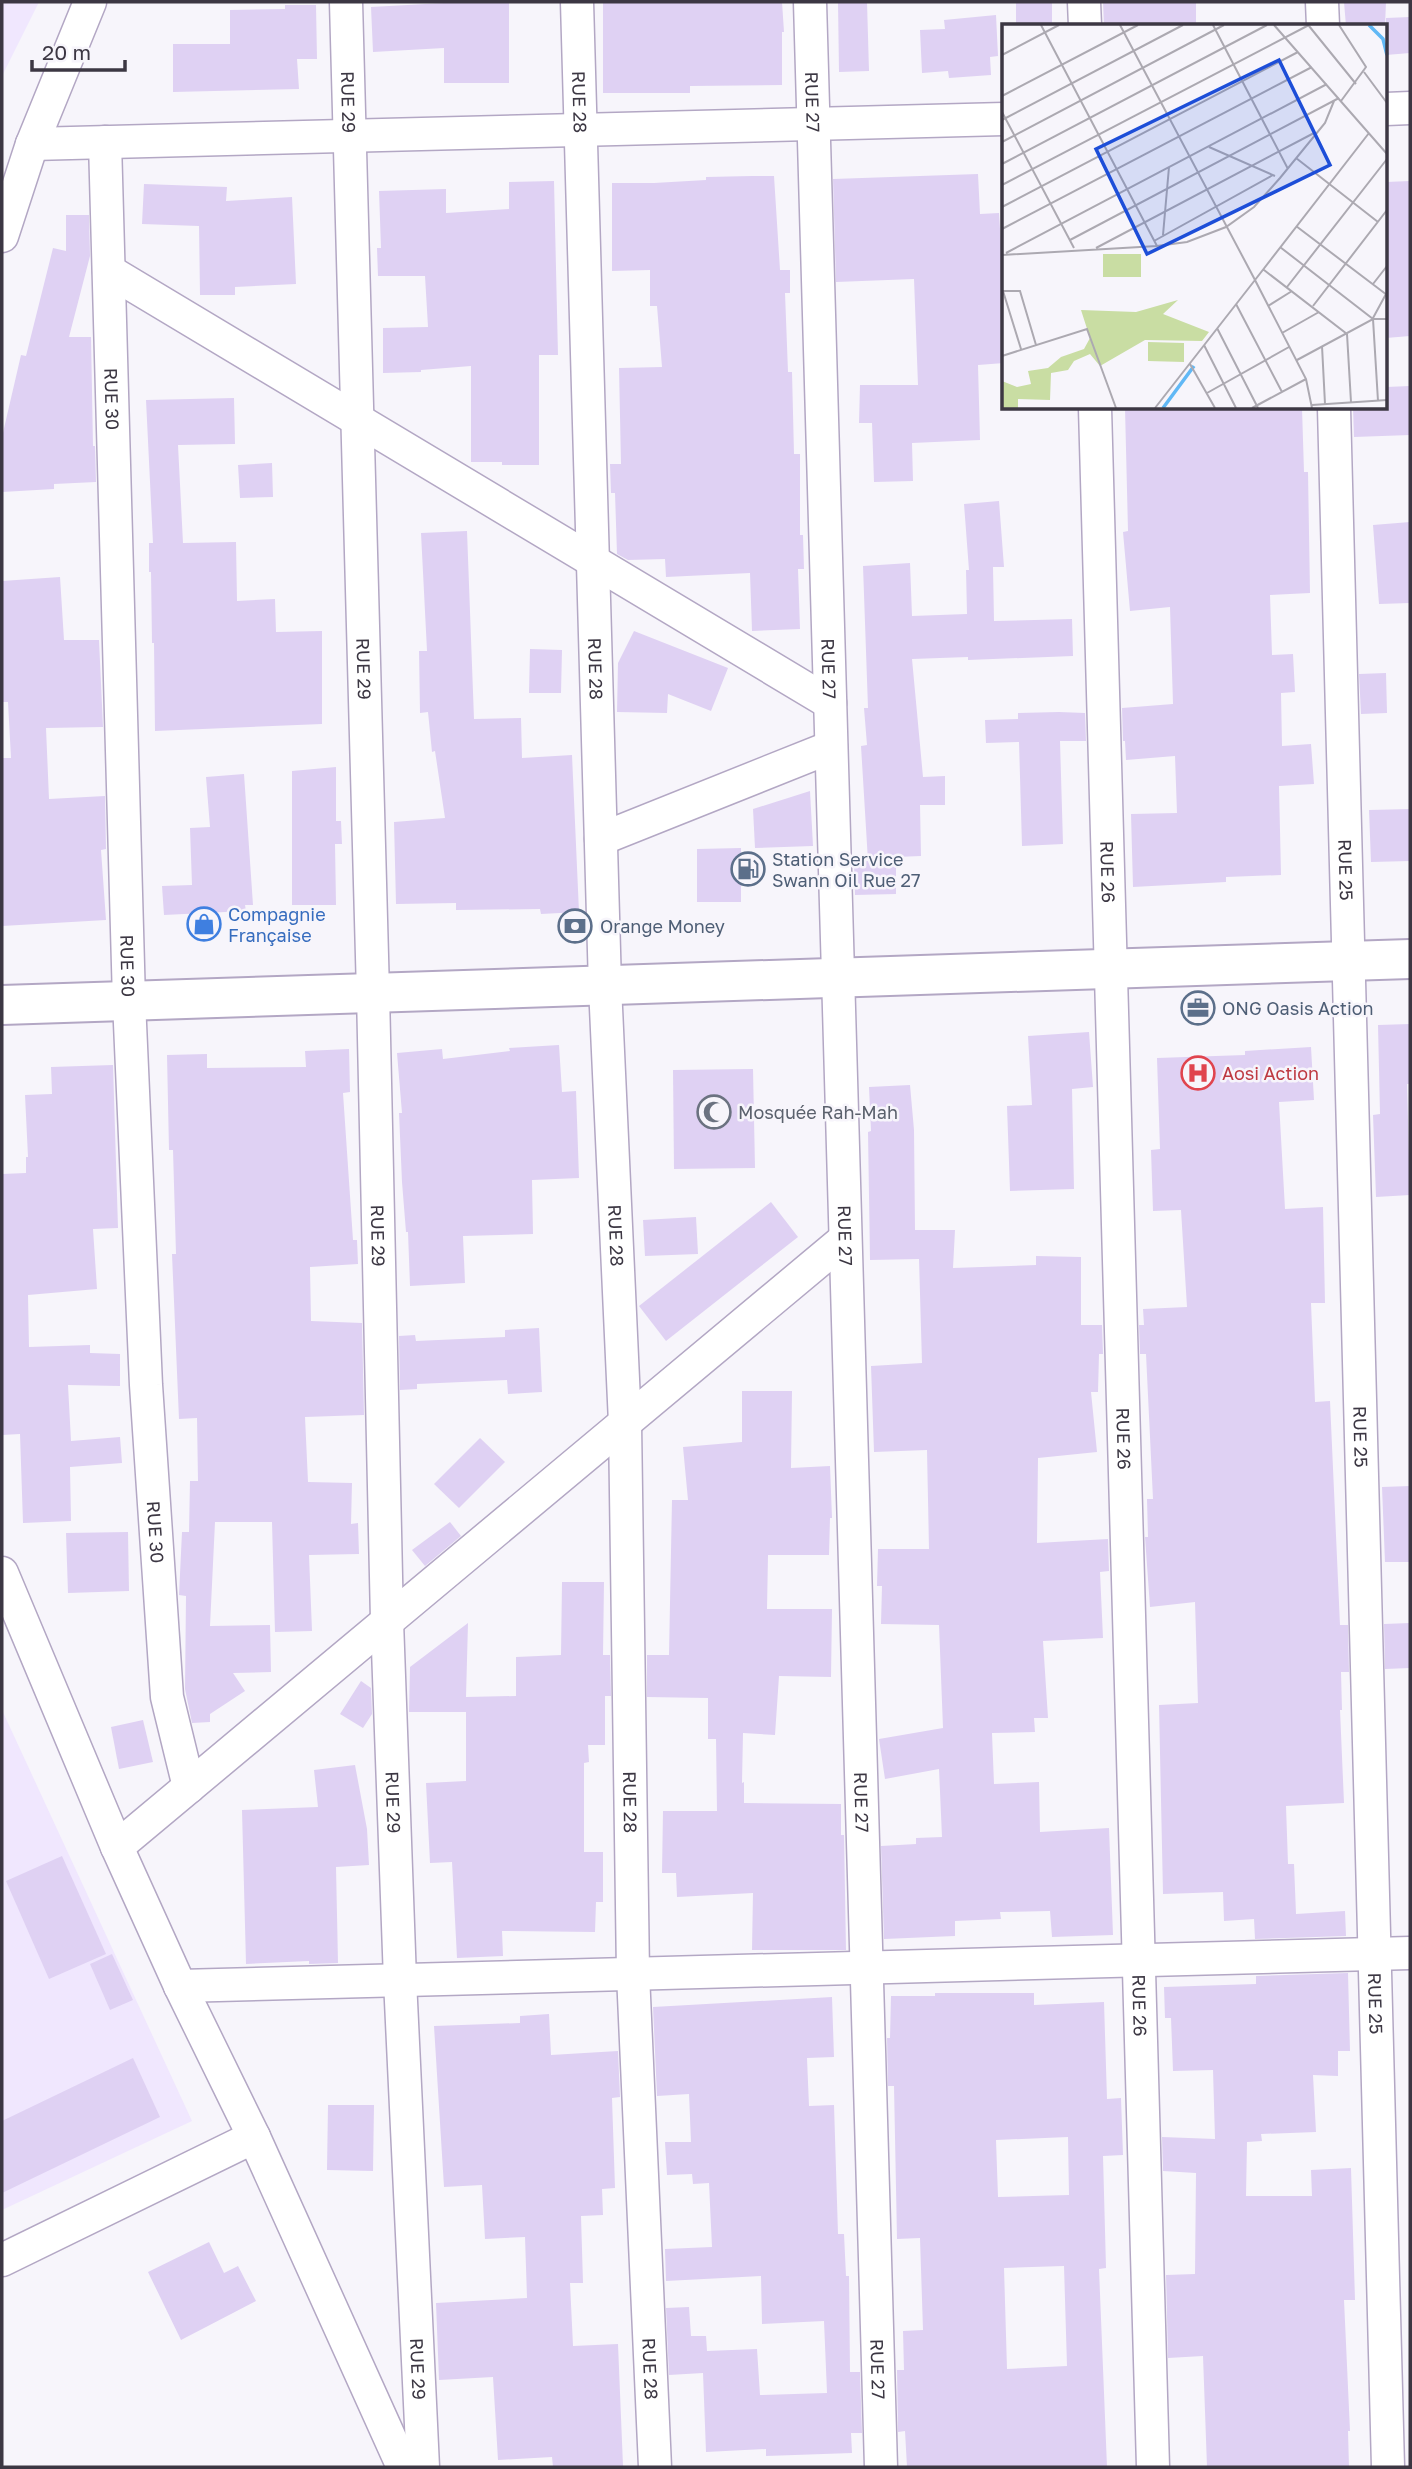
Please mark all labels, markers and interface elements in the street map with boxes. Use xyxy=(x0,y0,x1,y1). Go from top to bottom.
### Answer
inset map xyxy=(1002,24,1388,410)
scale bar xyxy=(32,28,124,72)
text: 20 m xyxy=(42,39,91,65)
street label: RUE 29 xyxy=(337,71,361,133)
street label: RUE 28 xyxy=(568,71,592,133)
street label: RUE 27 xyxy=(801,71,825,133)
street label: RUE 30 xyxy=(100,367,124,430)
street label: RUE 29 xyxy=(352,637,376,700)
street label: RUE 28 xyxy=(584,637,608,700)
street label: RUE 27 xyxy=(817,638,841,699)
street label: RUE 25 xyxy=(1334,839,1358,901)
street label: RUE 26 xyxy=(1096,841,1120,903)
place label: Station Service Swann Oil Rue 27 xyxy=(772,848,920,891)
fuel station icon: Station Service Swann Oil Rue 27 xyxy=(729,850,767,888)
place label: Compagnie Française xyxy=(228,903,326,946)
shop icon: Compagnie Française xyxy=(185,905,223,943)
bank icon: Orange Money xyxy=(556,907,594,945)
place label: Orange Money xyxy=(600,915,725,937)
street label: RUE 30 xyxy=(116,934,140,997)
office icon: ONG Oasis Action xyxy=(1179,989,1217,1027)
place label: ONG Oasis Action xyxy=(1222,997,1374,1019)
hospital icon: Aosi Action xyxy=(1179,1054,1217,1092)
place label: Aosi Action xyxy=(1222,1062,1319,1084)
mosque icon: Mosquée Rah-Mah xyxy=(695,1093,733,1131)
place label: Mosquée Rah-Mah xyxy=(738,1101,898,1123)
street label: RUE 29 xyxy=(367,1204,390,1267)
street label: RUE 28 xyxy=(604,1204,629,1267)
street label: RUE 27 xyxy=(834,1205,857,1266)
street label: RUE 25 xyxy=(1349,1406,1373,1468)
street label: RUE 26 xyxy=(1112,1407,1136,1470)
street label: RUE 30 xyxy=(143,1500,169,1564)
street label: RUE 29 xyxy=(381,1771,406,1834)
street label: RUE 28 xyxy=(619,1771,642,1833)
street label: RUE 27 xyxy=(850,1772,874,1833)
street label: RUE 25 xyxy=(1364,1972,1388,2035)
street label: RUE 26 xyxy=(1128,1974,1152,2037)
street label: RUE 29 xyxy=(406,2337,431,2400)
street label: RUE 28 xyxy=(638,2337,663,2400)
street label: RUE 27 xyxy=(866,2338,890,2400)

